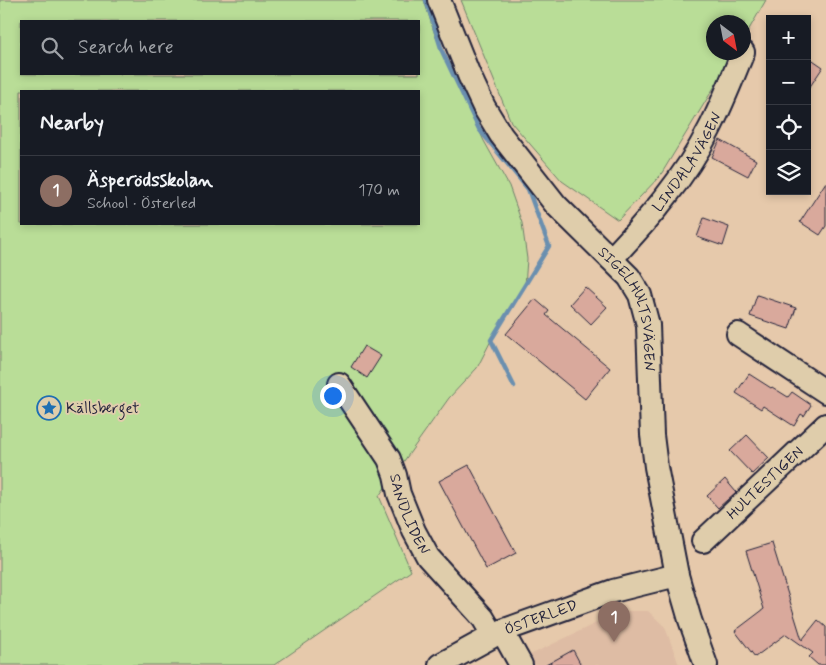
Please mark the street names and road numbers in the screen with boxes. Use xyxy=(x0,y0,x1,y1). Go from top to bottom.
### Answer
street label: LINDALAVÄGEN xyxy=(648,109,727,216)
street label: SIGELHULTSVÄGEN xyxy=(593,243,659,372)
street label: HULTESTIGEN xyxy=(723,442,808,525)
street label: SANDLIDEN xyxy=(384,472,434,559)
street label: ÖSTERLED xyxy=(502,596,580,640)

